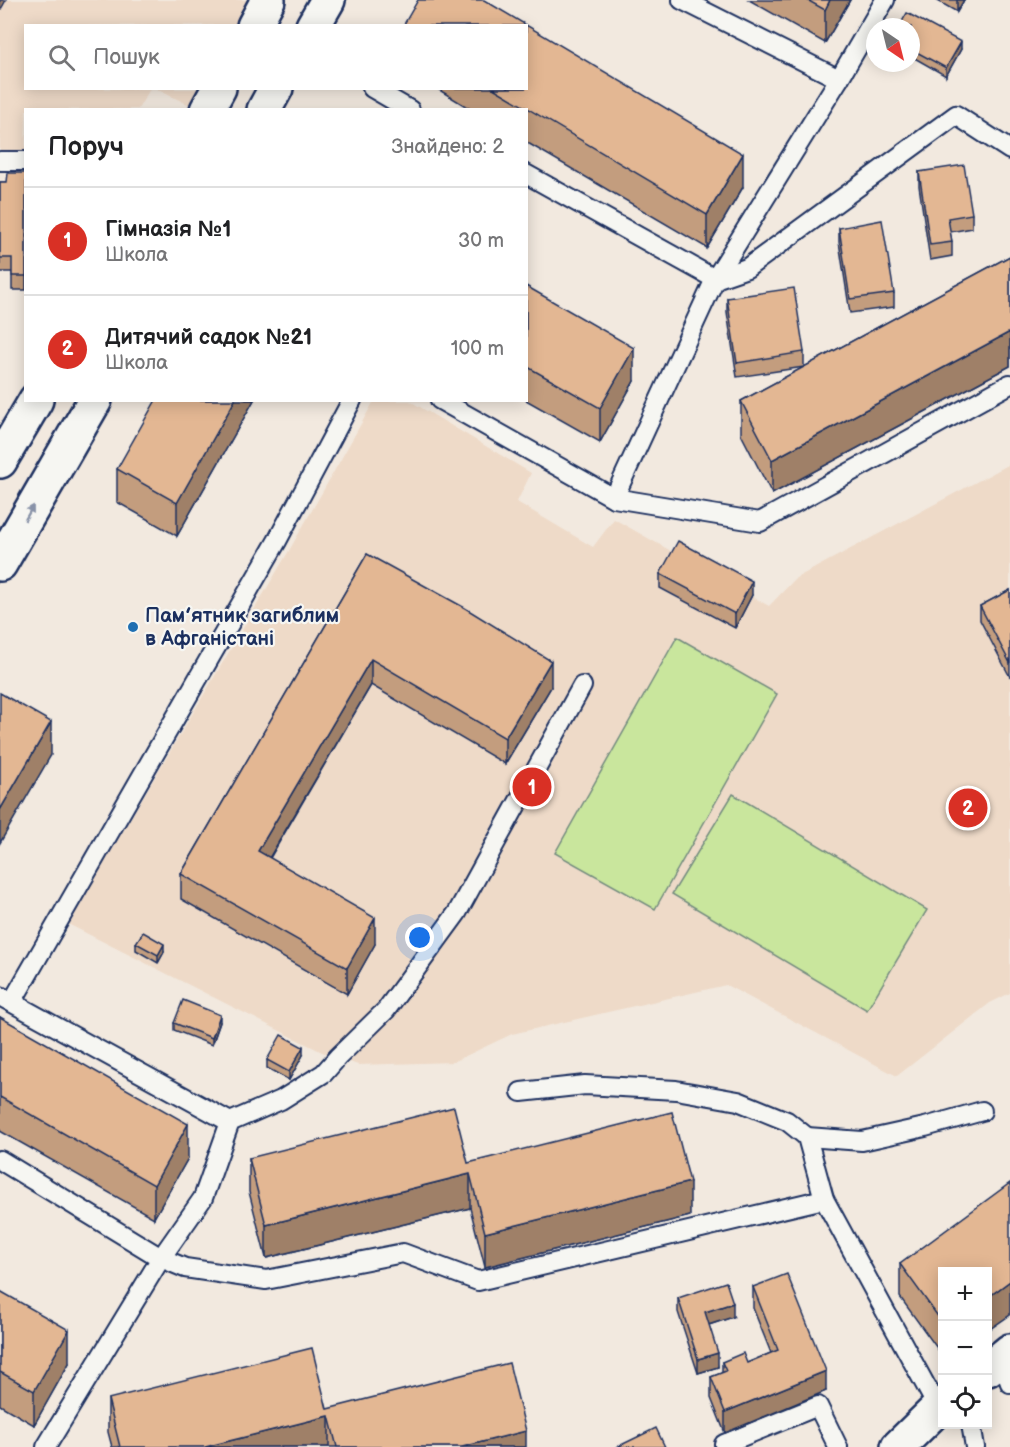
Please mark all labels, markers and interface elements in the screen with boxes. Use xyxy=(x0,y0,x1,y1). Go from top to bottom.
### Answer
north arrow xyxy=(866,18,920,72)
search box xyxy=(24,24,528,90)
icon: search xyxy=(45,41,78,74)
text: Пошук xyxy=(93,44,160,71)
text: Поруч xyxy=(48,132,124,163)
text: Знайдено: 2 xyxy=(391,135,504,159)
text: Гімназія №1 xyxy=(105,216,232,243)
text: 1 xyxy=(63,229,72,253)
text: 30 m xyxy=(458,229,504,253)
text: Школа xyxy=(105,243,168,267)
text: Дитячий садок №21 xyxy=(105,324,312,351)
text: 2 xyxy=(62,337,73,361)
text: 100 m xyxy=(451,337,504,361)
text: Школа xyxy=(105,351,168,375)
one-way arrow xyxy=(24,505,35,521)
place label: Пам’ятник загиблим в Афганістані xyxy=(145,604,339,651)
marker: Пам’ятник загиблим в Афганістані xyxy=(126,620,140,634)
pin: 1 xyxy=(512,764,552,810)
pin: 2 xyxy=(948,786,988,830)
your location xyxy=(405,923,434,952)
map controls xyxy=(938,1267,992,1429)
button: + xyxy=(938,1267,992,1321)
button: − xyxy=(938,1321,992,1375)
button: locate xyxy=(938,1375,992,1429)

